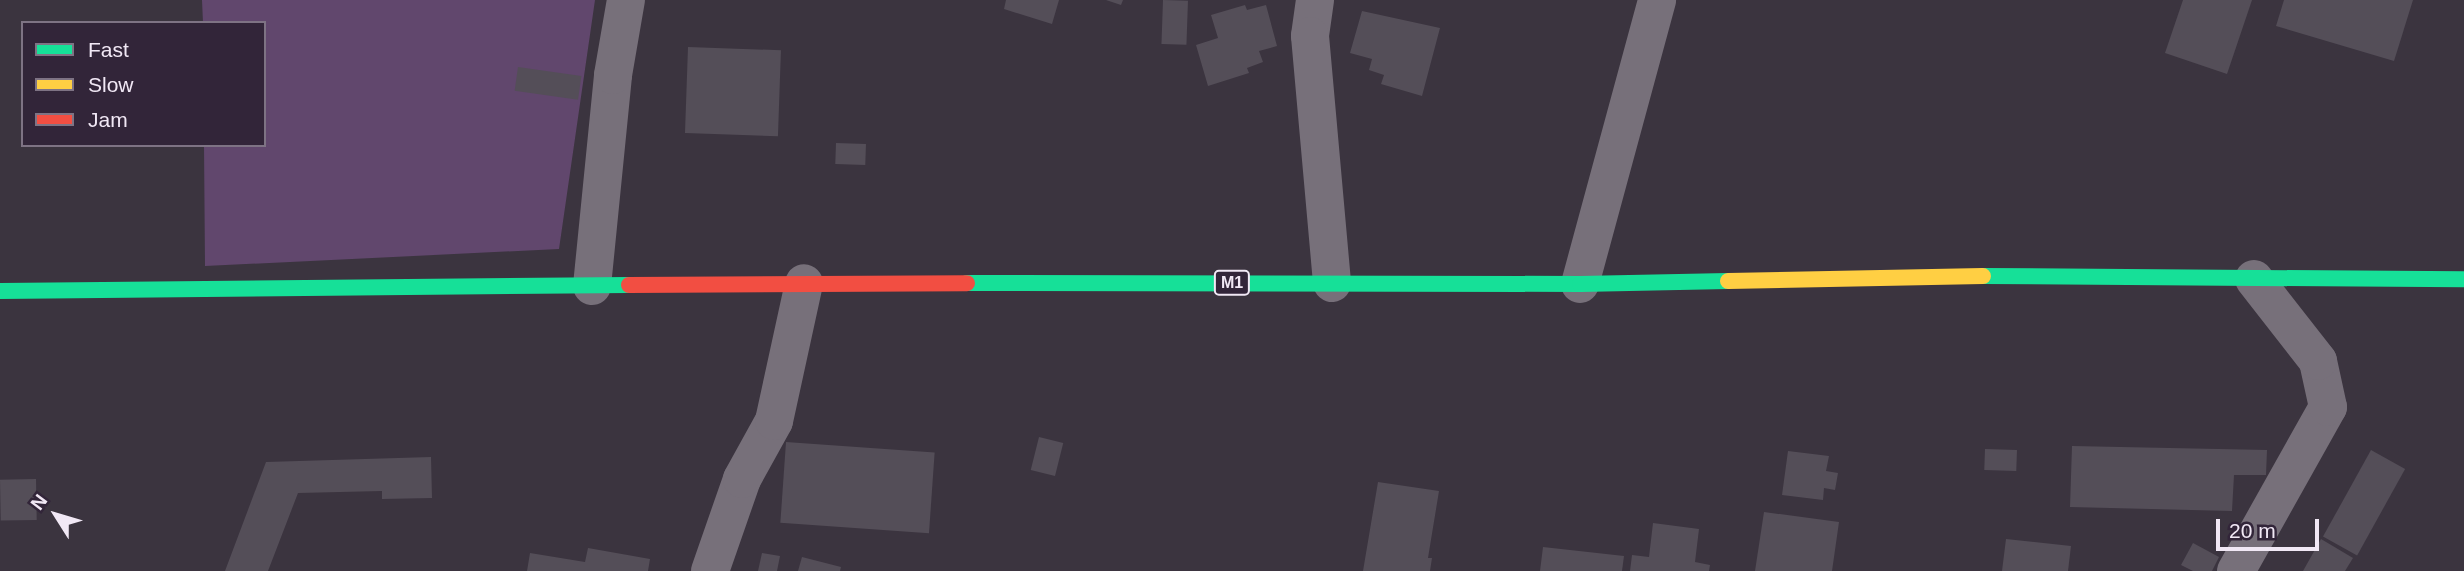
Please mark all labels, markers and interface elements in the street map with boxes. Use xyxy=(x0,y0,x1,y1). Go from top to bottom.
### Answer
legend xyxy=(21,21,266,147)
text: Fast xyxy=(88,38,129,61)
text: Slow xyxy=(88,73,134,96)
text: Jam xyxy=(88,108,128,131)
road number: M1 xyxy=(1213,270,1251,296)
north arrow xyxy=(21,480,91,550)
text: N xyxy=(26,490,51,514)
scale bar xyxy=(2219,504,2322,548)
text: 20 m xyxy=(2229,519,2276,542)

